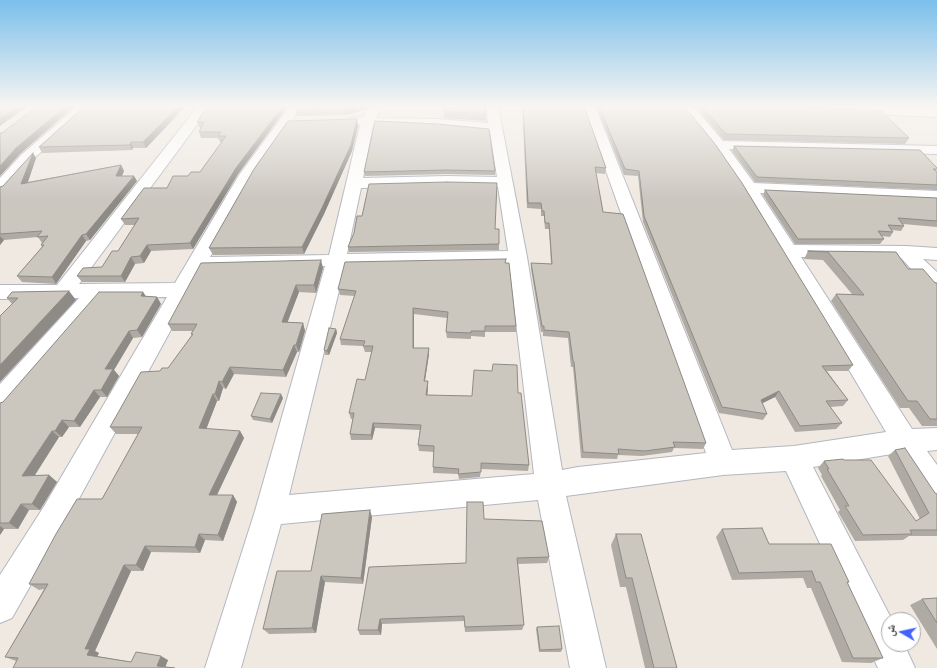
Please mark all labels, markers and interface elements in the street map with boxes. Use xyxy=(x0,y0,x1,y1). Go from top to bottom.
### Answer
north arrow xyxy=(881,612,921,652)
text: ش xyxy=(882,623,897,637)

